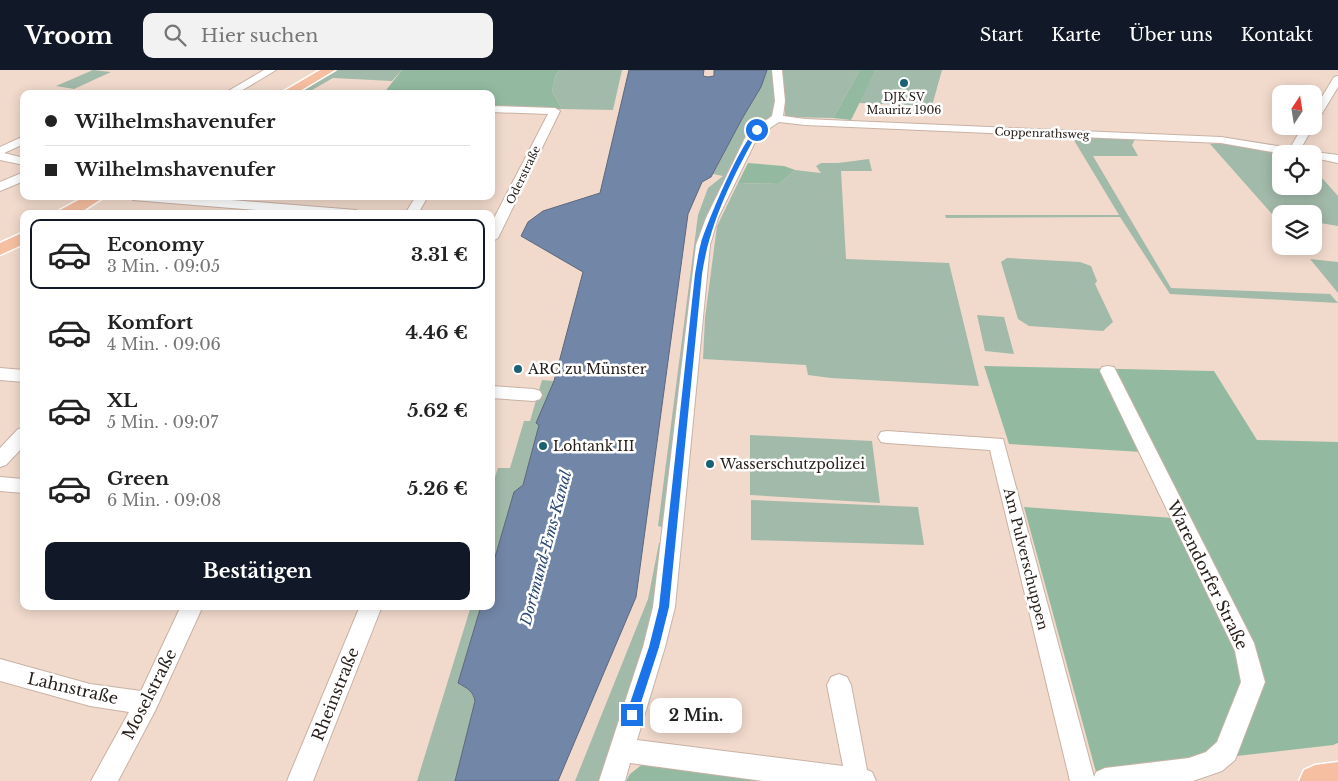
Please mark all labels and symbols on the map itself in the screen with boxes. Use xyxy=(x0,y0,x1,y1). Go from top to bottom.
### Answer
marker: DJK SV Mauritz 1906 xyxy=(898,77,910,89)
north arrow xyxy=(1272,85,1322,135)
place label: DJK SV Mauritz 1906 xyxy=(867,90,941,117)
route start xyxy=(746,119,768,141)
street label: Coppenrathsweg xyxy=(994,124,1090,142)
street label: Oderstraße xyxy=(503,143,543,207)
place label: ARC zu Münster xyxy=(527,360,647,378)
marker: ARC zu Münster xyxy=(512,363,524,375)
place label: Lohtank III xyxy=(553,437,635,455)
marker: Lohtank III xyxy=(537,440,549,452)
place label: Wasserschutzpolizei xyxy=(719,455,865,473)
marker: Wasserschutzpolizei xyxy=(704,458,716,470)
water label: Dortmund-Ems-Kanal xyxy=(515,468,575,628)
street label: Am Pulverschuppen xyxy=(999,485,1052,632)
street label: Warendorfer Straße xyxy=(1163,496,1253,653)
street label: Rheinstraße xyxy=(307,644,363,744)
street label: Moselstraße xyxy=(118,645,180,743)
street label: Lahnstraße xyxy=(26,668,120,708)
callout: 2 Min. xyxy=(650,698,742,732)
route end xyxy=(621,704,643,726)

